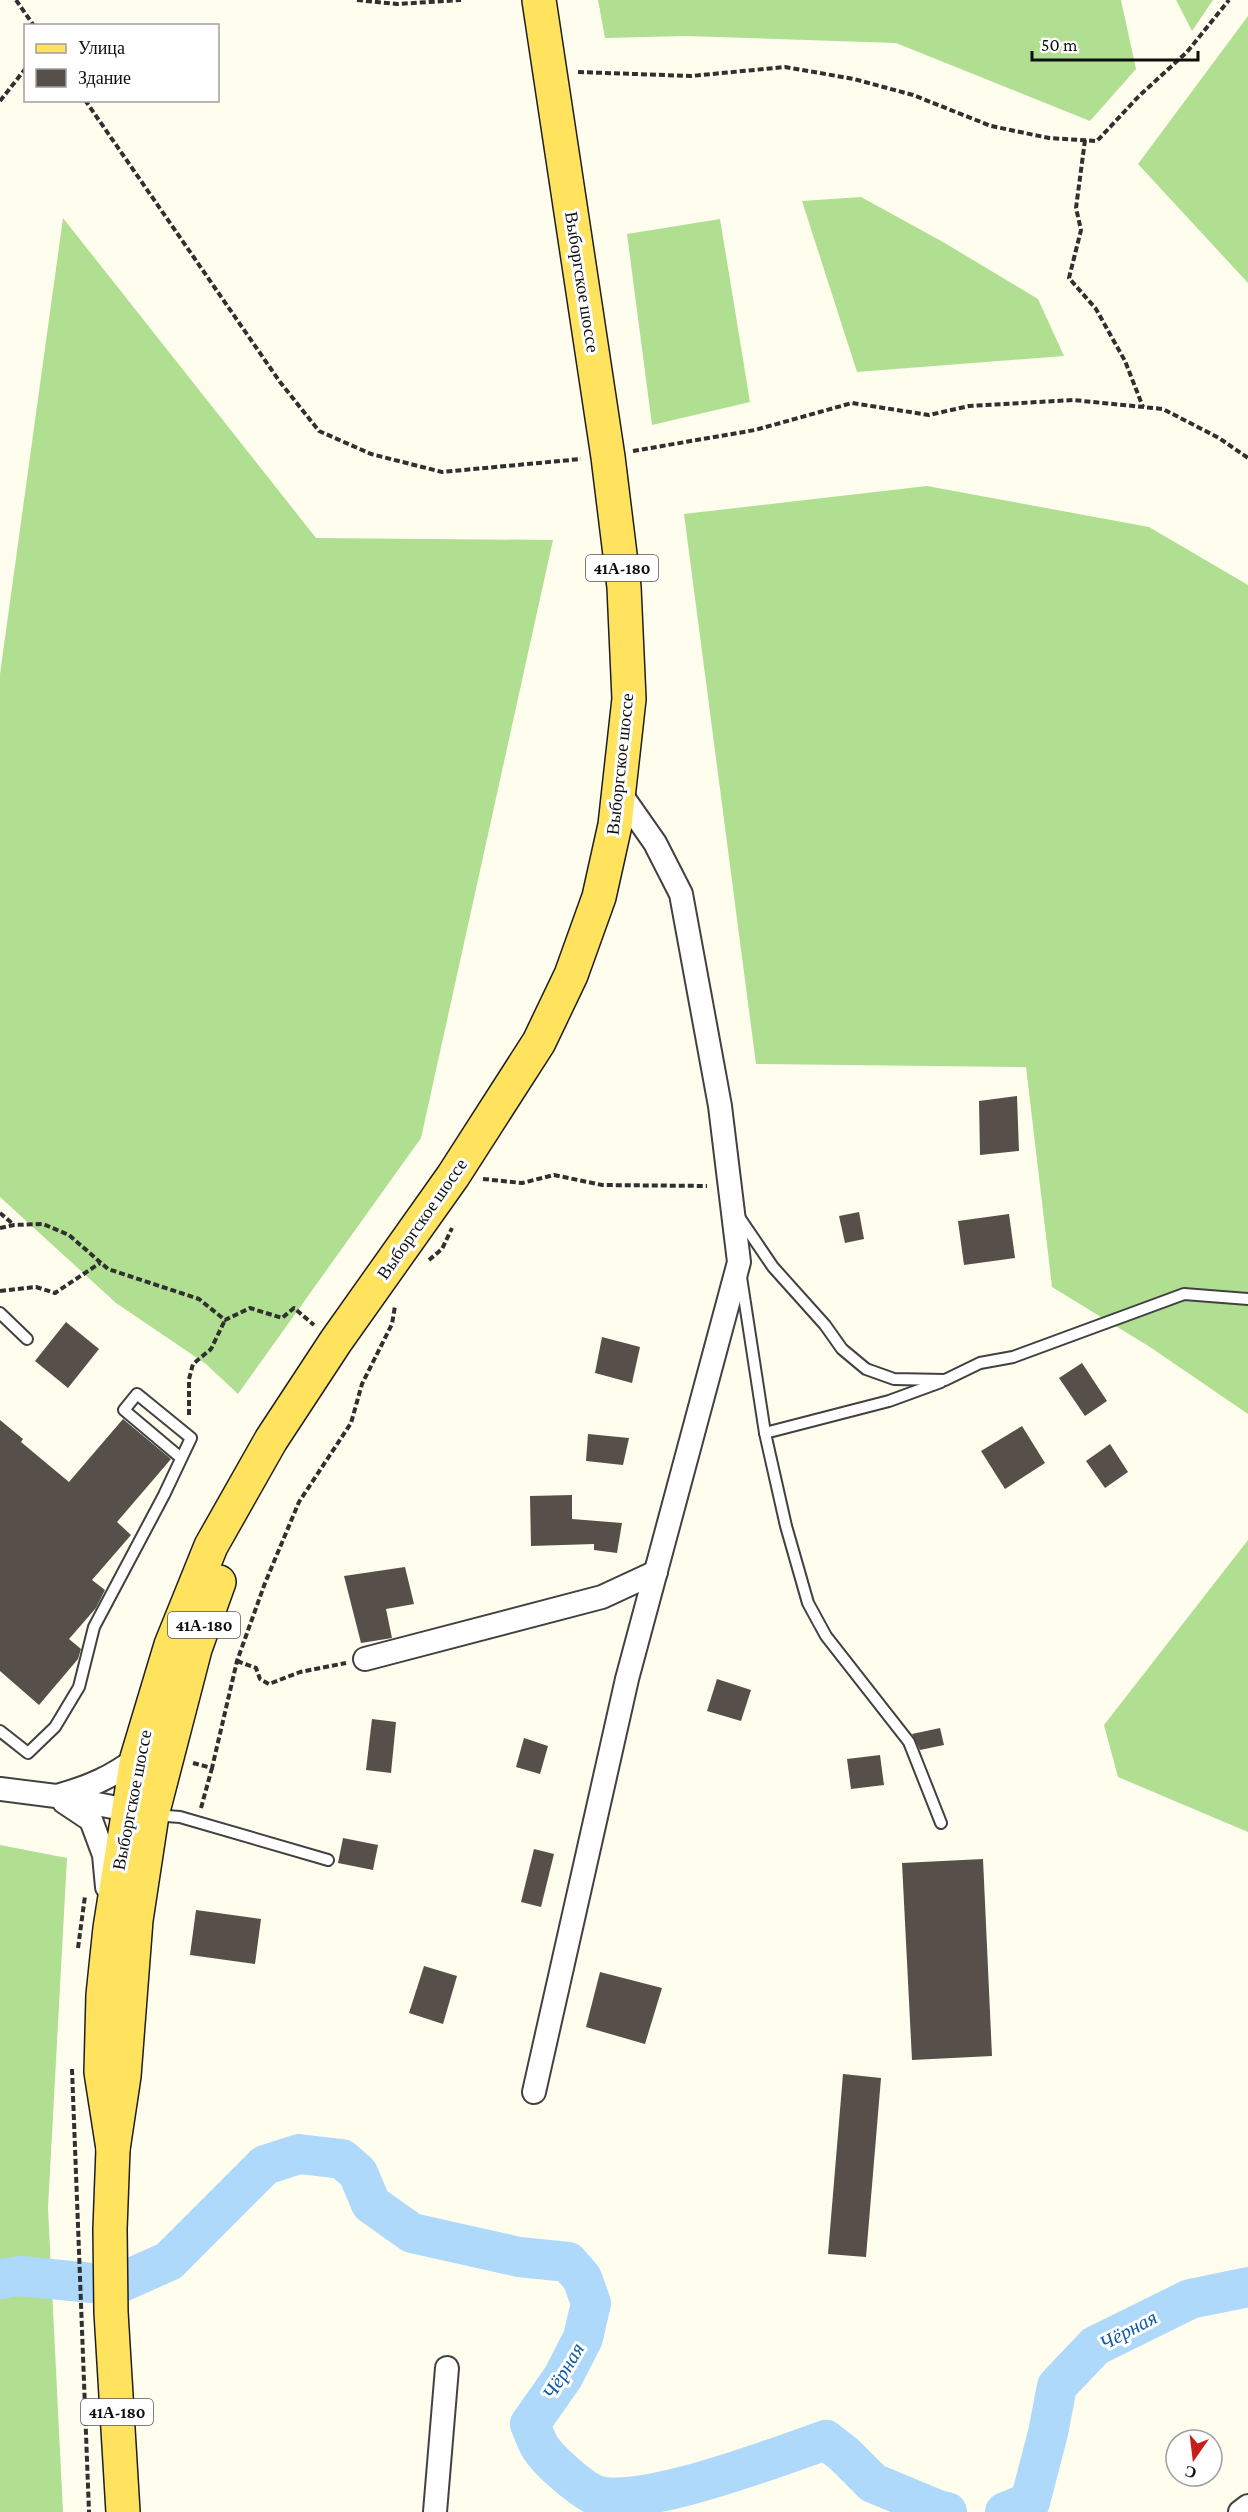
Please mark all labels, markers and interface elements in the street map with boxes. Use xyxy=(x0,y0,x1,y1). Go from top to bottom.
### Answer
legend xyxy=(24,24,219,102)
scale bar xyxy=(1032,24,1198,62)
text: 50 m xyxy=(1041,35,1078,55)
text: Улица xyxy=(78,38,125,58)
text: Здание xyxy=(78,68,131,88)
street label: Выборгское шоссе xyxy=(561,210,603,354)
road number: 41А-180 xyxy=(586,555,658,581)
street label: Выборгское шоссе xyxy=(603,692,637,836)
street label: Выборгское шоссе xyxy=(373,1155,471,1283)
road number: 41А-180 xyxy=(168,1612,240,1638)
street label: Выборгское шоссе xyxy=(109,1728,155,1872)
water label: Чёрная xyxy=(1096,2306,1161,2355)
water label: Чёрная xyxy=(538,2339,589,2404)
road number: 41А-180 xyxy=(81,2399,153,2425)
north arrow xyxy=(1164,2428,1224,2488)
text: С xyxy=(1183,2462,1198,2482)

